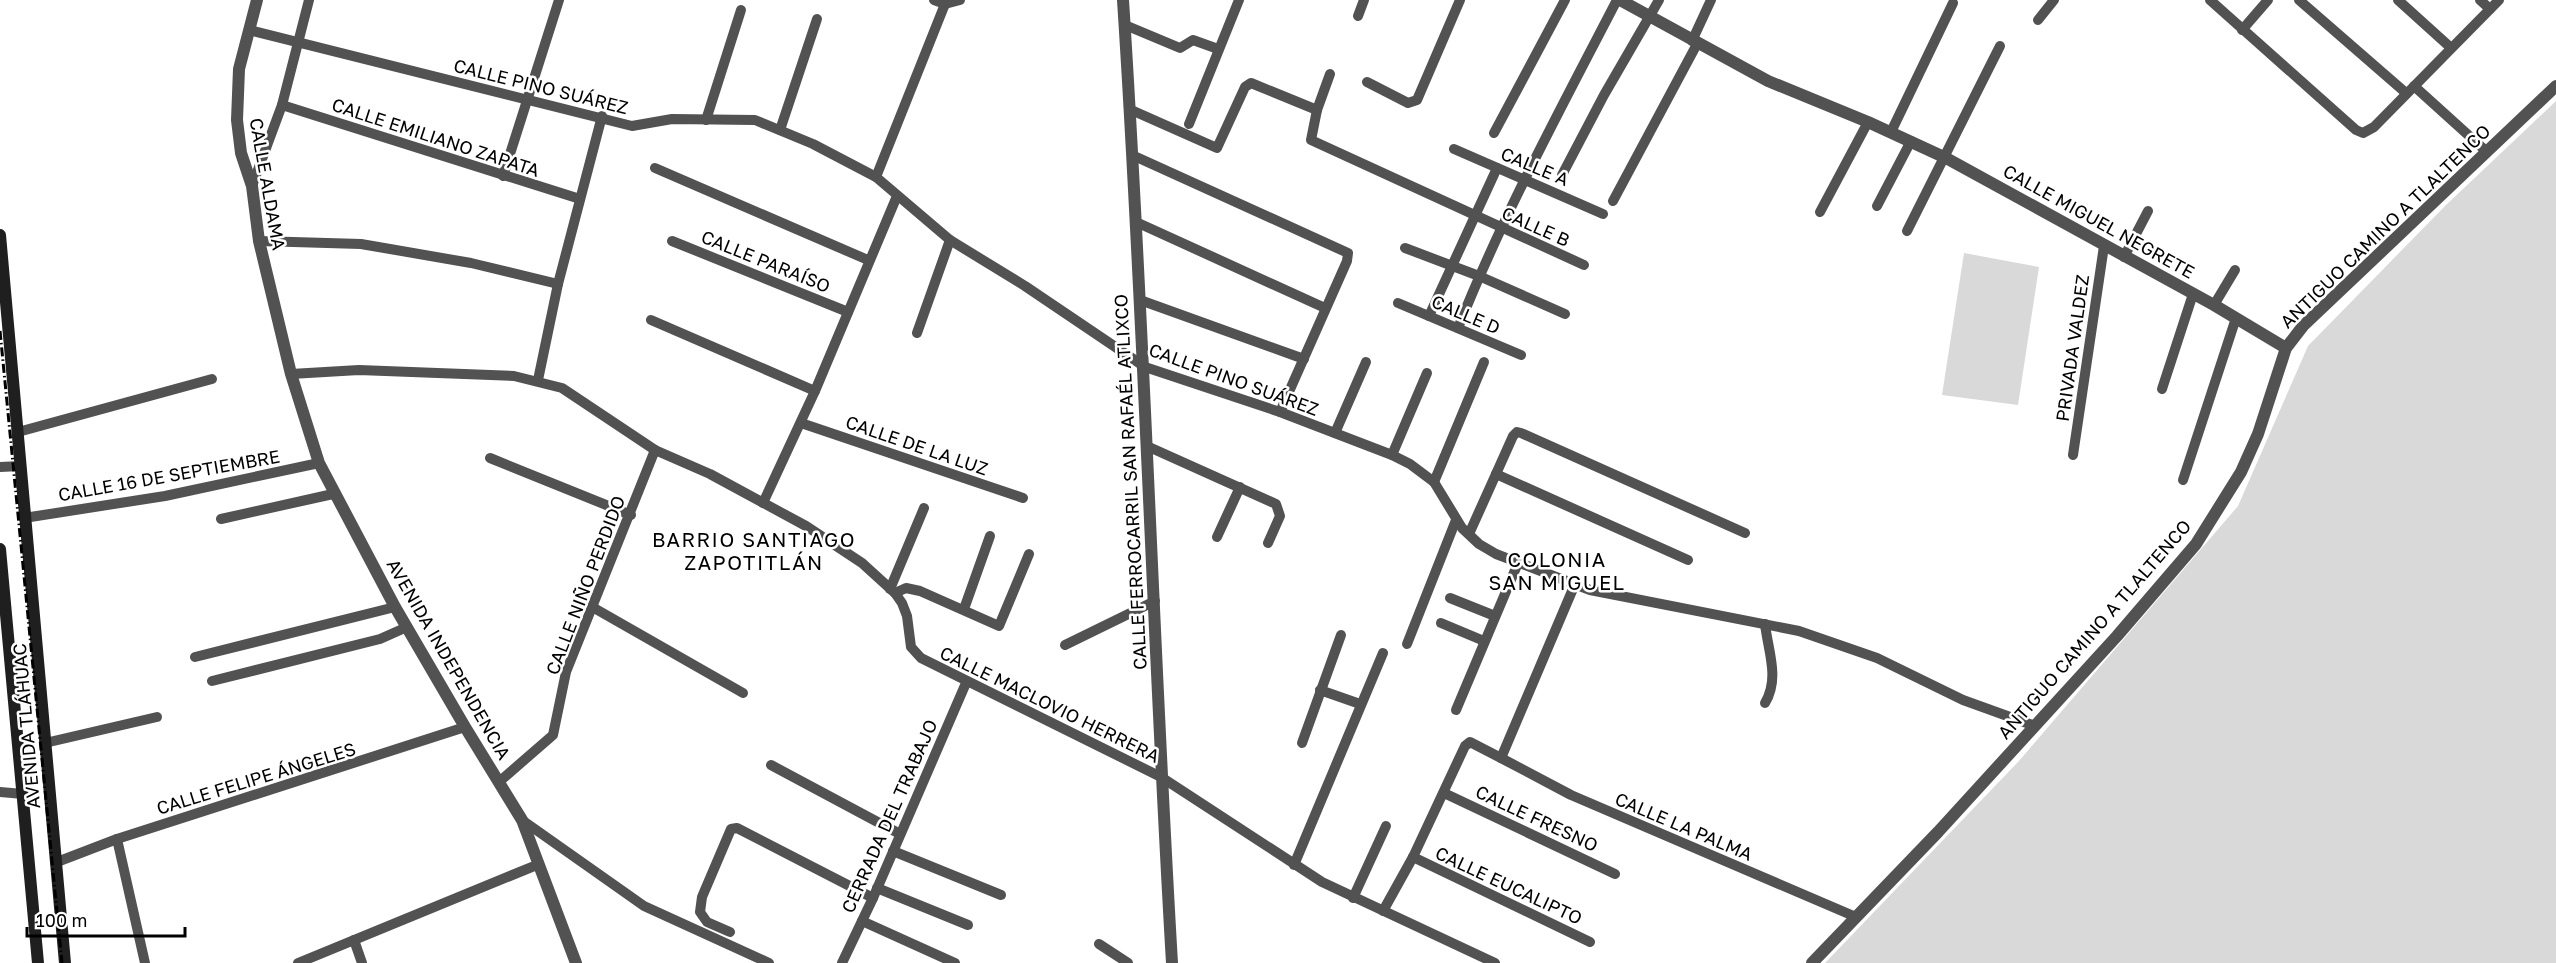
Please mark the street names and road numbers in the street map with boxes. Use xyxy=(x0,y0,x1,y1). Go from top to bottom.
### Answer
street label: CALLE PINO SUÁREZ xyxy=(451,54,631,118)
street label: CALLE EMILIANO ZAPATA xyxy=(329,93,543,181)
street label: CALLE ALDAMA xyxy=(246,116,290,252)
street label: ANTIGUO CAMINO A TLALTENCO xyxy=(2275,120,2495,332)
street label: CALLE A xyxy=(1498,142,1572,190)
street label: CALLE MIGUEL NEGRETE xyxy=(1999,159,2199,283)
street label: CALLE B xyxy=(1499,201,1573,251)
street label: CALLE PARAÍSO xyxy=(698,225,834,297)
street label: PRIVADA VALDEZ xyxy=(2051,273,2093,423)
street label: CALLE D xyxy=(1428,290,1504,338)
street label: CALLE FERROCARRIL SAN RAFAÉL ATLIXCO xyxy=(1109,294,1151,670)
street label: CALLE PINO SUÁREZ xyxy=(1146,338,1322,420)
street label: CALLE DE LA LUZ xyxy=(843,410,991,480)
street label: CALLE 16 DE SEPTIEMBRE xyxy=(56,445,282,505)
street label: CALLE NIÑO PERDIDO xyxy=(541,492,629,678)
street label: ANTIGUO CAMINO A TLALTENCO xyxy=(1993,515,2195,743)
street label: AVENIDA INDEPENDENCIA xyxy=(382,555,516,763)
street label: CALLE MACLOVIO HERRERA xyxy=(937,641,1163,767)
street label: AVENIDA TLÁHUAC xyxy=(8,642,44,810)
street label: CERRADA DEL TRABAJO xyxy=(836,716,942,916)
street label: CALLE FELIPE ÁNGELES xyxy=(154,737,358,819)
street label: CALLE FRESNO xyxy=(1472,780,1602,856)
street label: CALLE LA PALMA xyxy=(1612,787,1756,865)
street label: CALLE EUCALIPTO xyxy=(1432,841,1586,929)

